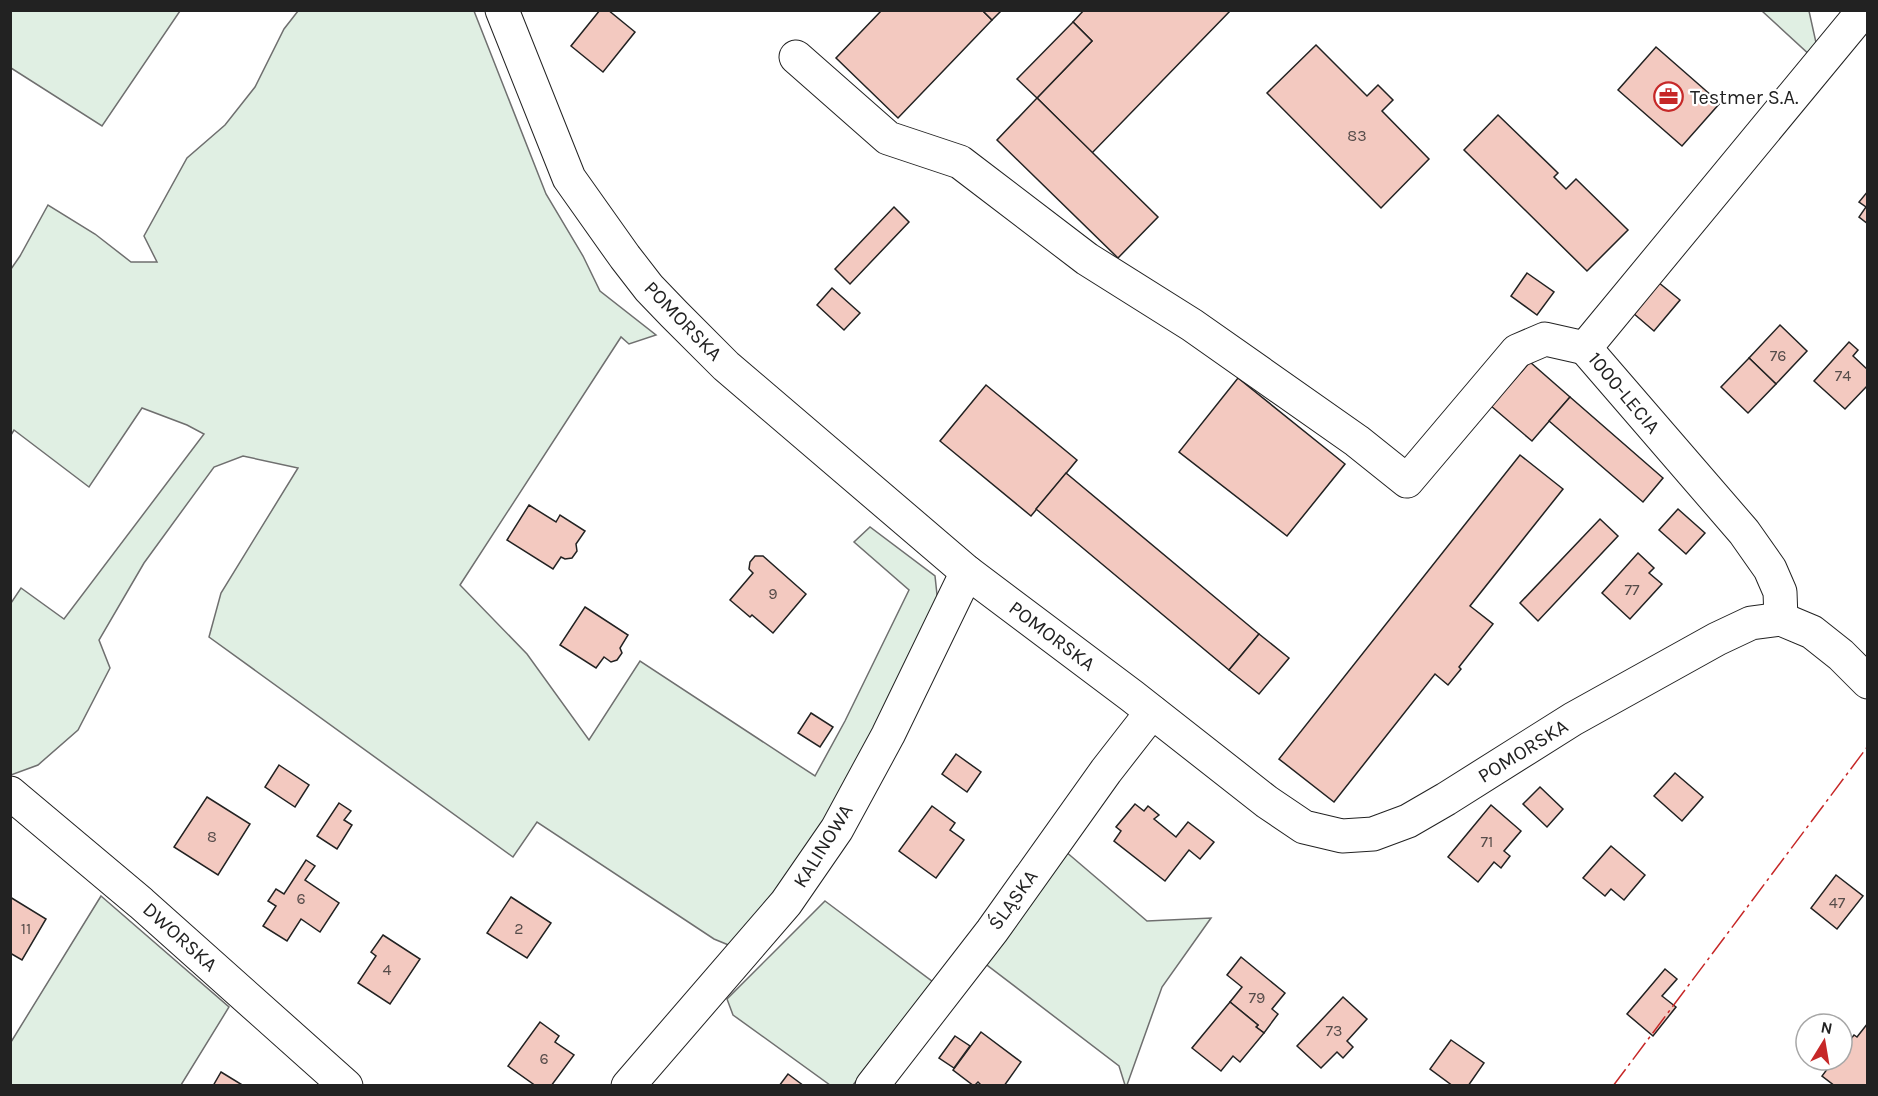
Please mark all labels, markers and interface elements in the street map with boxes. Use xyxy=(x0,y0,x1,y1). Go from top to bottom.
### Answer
office icon: Testmer S.A. xyxy=(1653,81,1685,113)
place label: Testmer S.A. xyxy=(1690,86,1799,109)
house number: 83 xyxy=(1347,126,1367,145)
street label: POMORSKA xyxy=(639,276,727,366)
house number: 76 xyxy=(1770,346,1786,365)
street label: 1000-LECIA xyxy=(1583,348,1665,438)
house number: 74 xyxy=(1835,366,1851,385)
house number: 77 xyxy=(1624,580,1640,599)
house number: 9 xyxy=(768,584,778,603)
street label: POMORSKA xyxy=(1004,596,1100,676)
street label: POMORSKA xyxy=(1474,714,1572,788)
street label: KALINOWA xyxy=(788,800,858,892)
house number: 8 xyxy=(207,827,217,846)
house number: 71 xyxy=(1481,832,1493,851)
street label: ŚLĄSKA xyxy=(983,865,1042,935)
house number: 6 xyxy=(296,889,306,908)
house number: 47 xyxy=(1829,893,1846,912)
street label: DWORSKA xyxy=(138,898,222,976)
house number: 11 xyxy=(21,919,31,938)
house number: 2 xyxy=(514,919,524,938)
house number: 4 xyxy=(383,960,392,979)
house number: 79 xyxy=(1249,988,1265,1007)
north arrow xyxy=(1794,1012,1854,1072)
text: N xyxy=(1819,1017,1834,1038)
house number: 73 xyxy=(1326,1021,1342,1040)
house number: 6 xyxy=(539,1049,549,1068)

